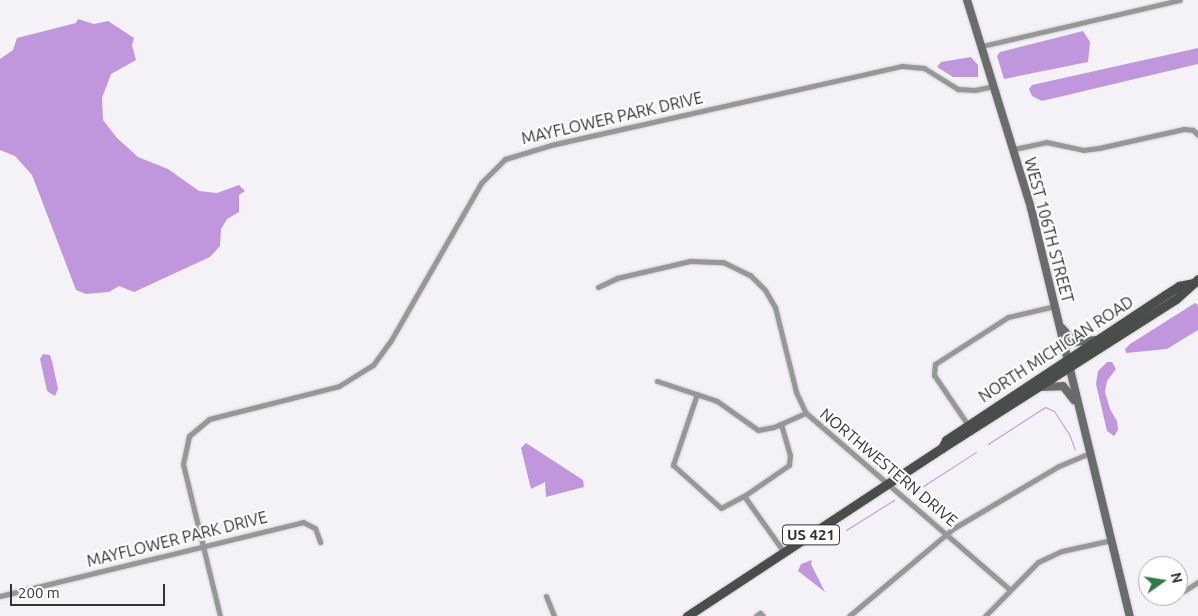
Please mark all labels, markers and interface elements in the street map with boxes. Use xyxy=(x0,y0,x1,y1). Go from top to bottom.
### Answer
street label: MAYFLOWER PARK DRIVE xyxy=(519,88,705,148)
street label: WEST 106TH STREET xyxy=(1020,155,1078,305)
street label: NORTH MICHIGAN ROAD xyxy=(975,292,1137,406)
street label: NORTHWESTERN DRIVE xyxy=(816,404,962,530)
street label: MAYFLOWER PARK DRIVE xyxy=(85,507,269,571)
road number: US 421 xyxy=(781,522,841,548)
north arrow xyxy=(1138,556,1188,606)
text: N xyxy=(1168,571,1186,585)
scale bar xyxy=(12,574,168,606)
text: 200 m xyxy=(18,584,60,601)

